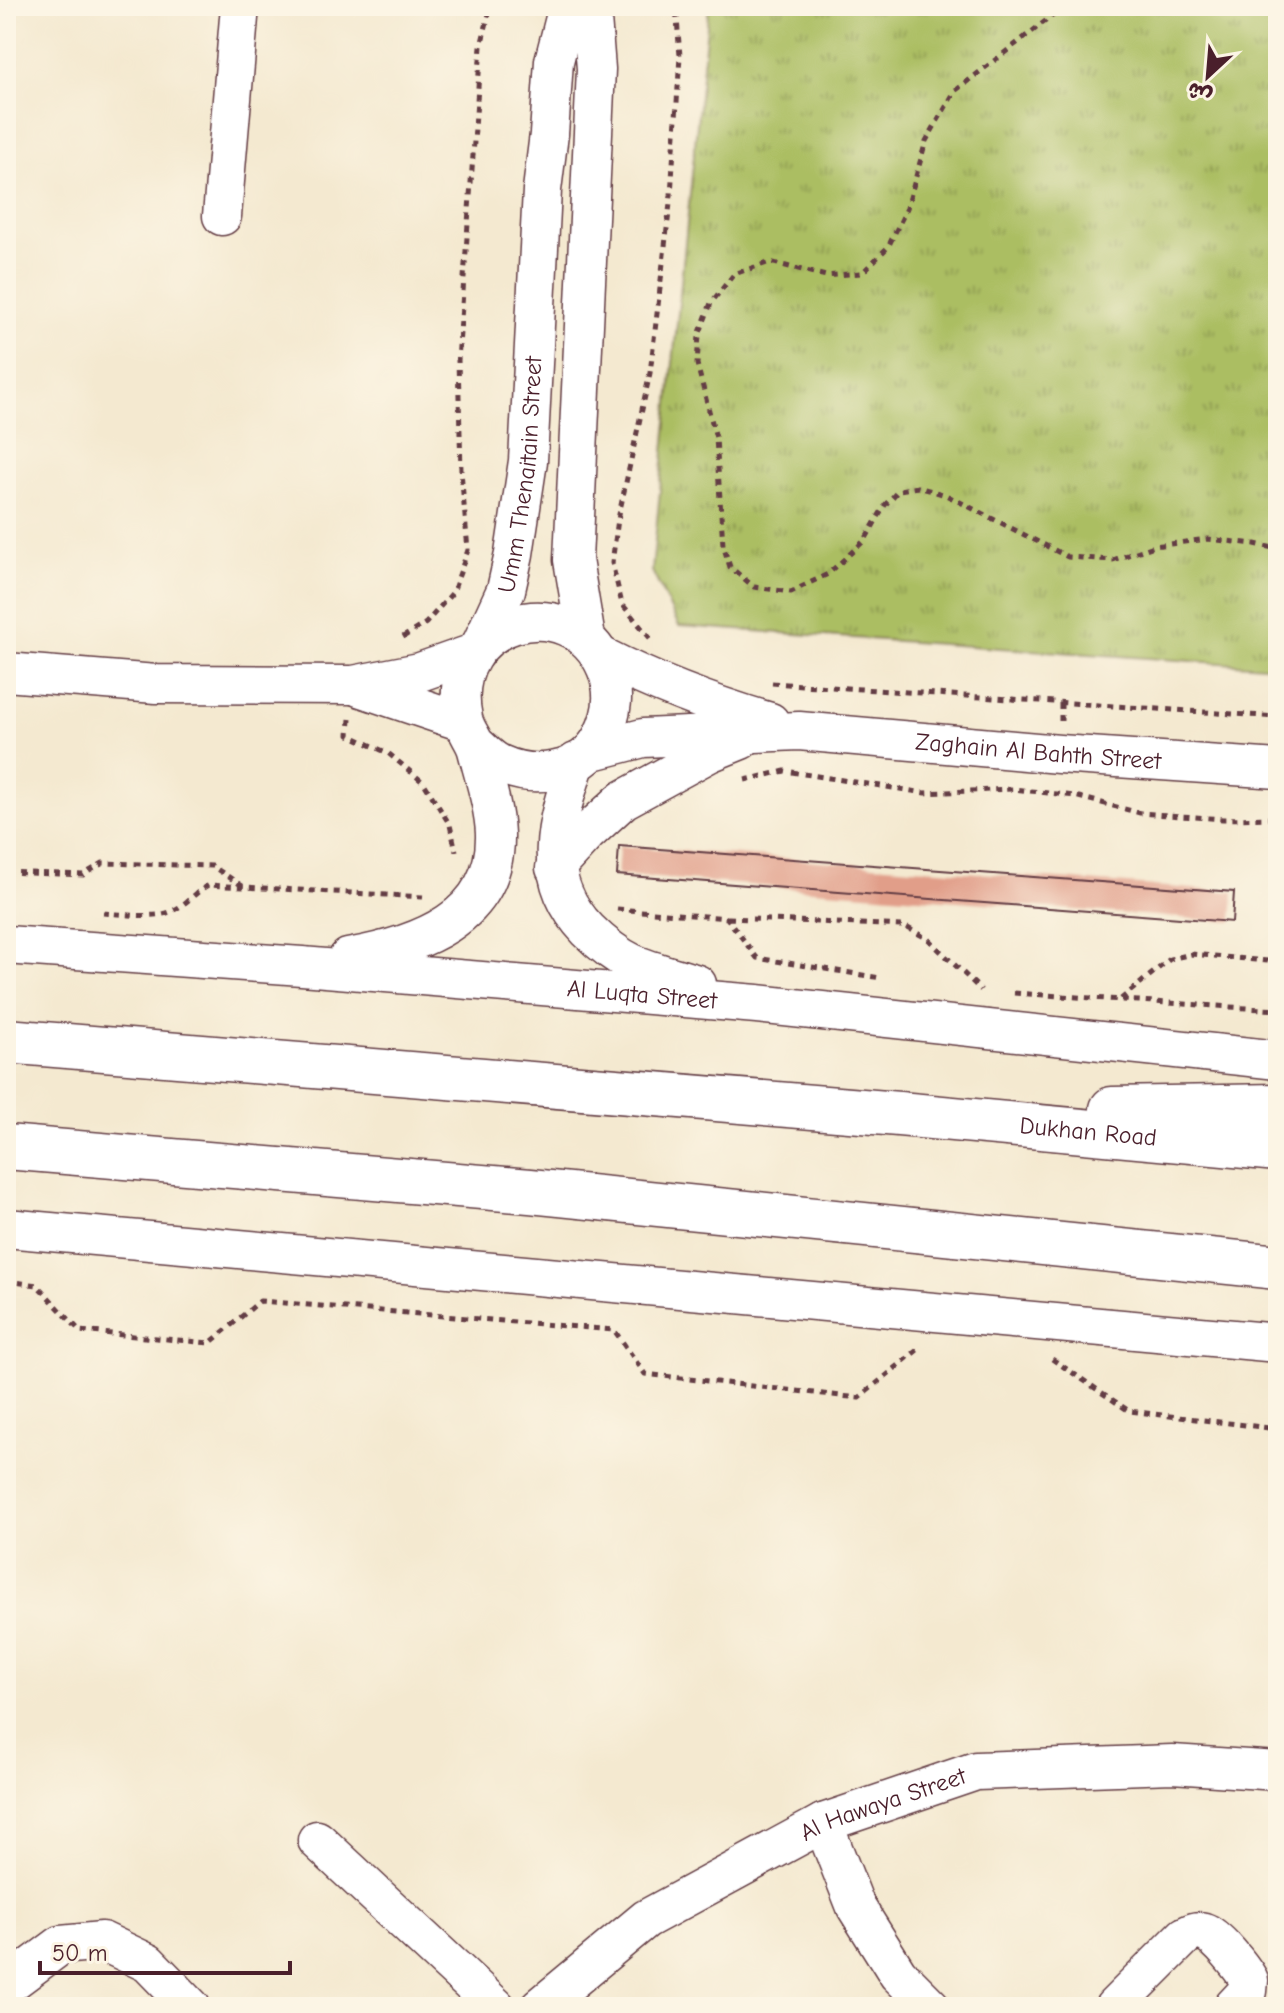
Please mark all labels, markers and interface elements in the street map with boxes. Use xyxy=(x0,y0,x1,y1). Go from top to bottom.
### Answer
north arrow xyxy=(1168,36,1248,116)
text: ش xyxy=(1183,76,1216,110)
street label: Umm Thenaitain Street xyxy=(492,354,547,595)
street label: Zaghain Al Bahth Street xyxy=(914,727,1163,775)
street label: Al Luqta Street xyxy=(566,974,719,1015)
street label: Dukhan Road xyxy=(1019,1111,1158,1152)
street label: Al Hawaya Street xyxy=(795,1761,971,1847)
scale bar xyxy=(40,1925,290,1975)
text: 50 m xyxy=(52,1939,108,1967)

